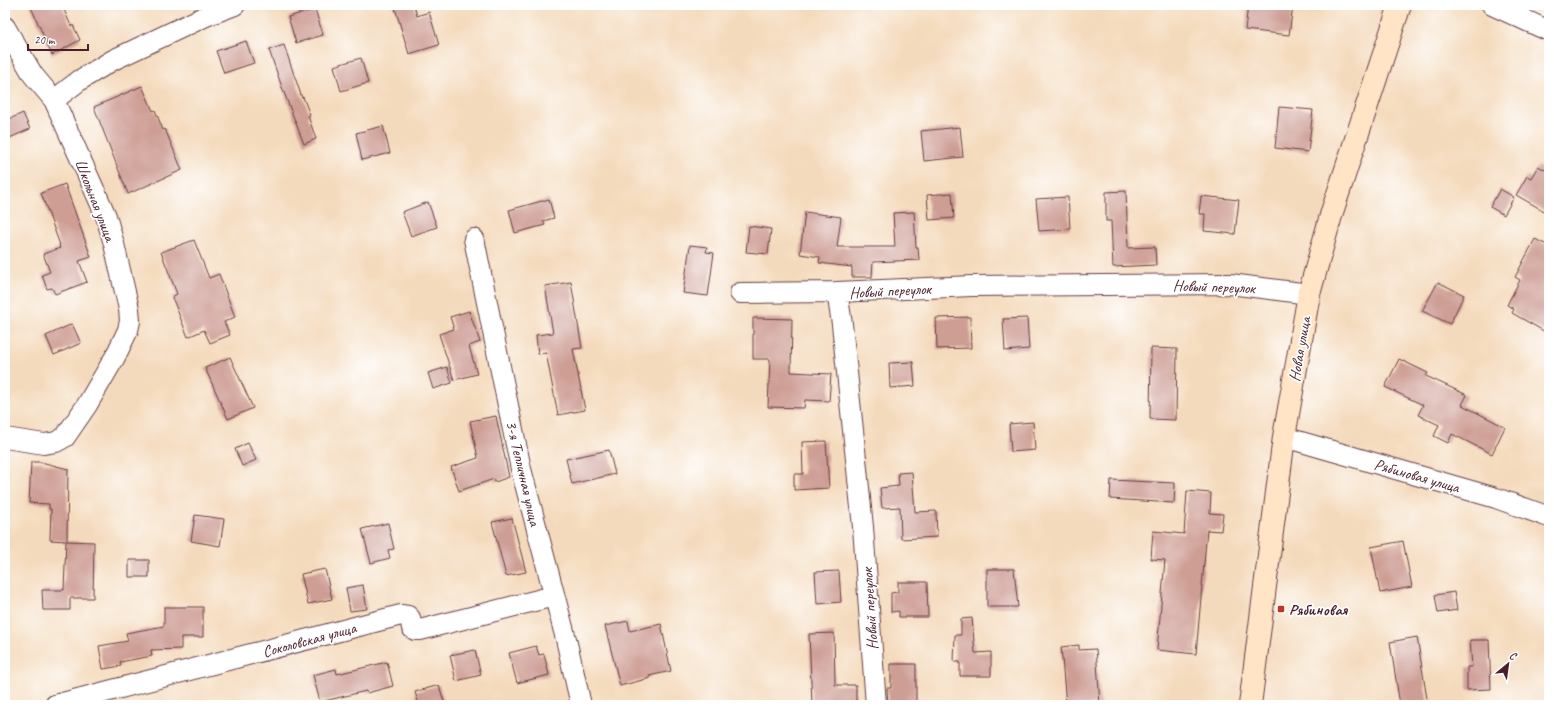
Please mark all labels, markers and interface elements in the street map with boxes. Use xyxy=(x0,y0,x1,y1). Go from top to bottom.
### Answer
scale bar xyxy=(28,26,88,52)
text: 20 m xyxy=(34,32,56,48)
street label: Школьная улица xyxy=(70,156,120,246)
street label: Новый переулок xyxy=(1173,276,1257,298)
street label: Новый переулок xyxy=(849,279,934,303)
street label: Новая улица xyxy=(1284,314,1316,383)
street label: 3-я Тепличная улица xyxy=(501,419,545,529)
street label: Рябиновая улица xyxy=(1372,454,1463,498)
street label: Новый переулок xyxy=(857,565,883,650)
place label: Рябиновая xyxy=(1289,600,1349,620)
marker: Рябиновая xyxy=(1276,604,1286,614)
street label: Соколовская улица xyxy=(260,617,360,662)
north arrow xyxy=(1488,644,1528,684)
text: С xyxy=(1507,648,1520,663)

